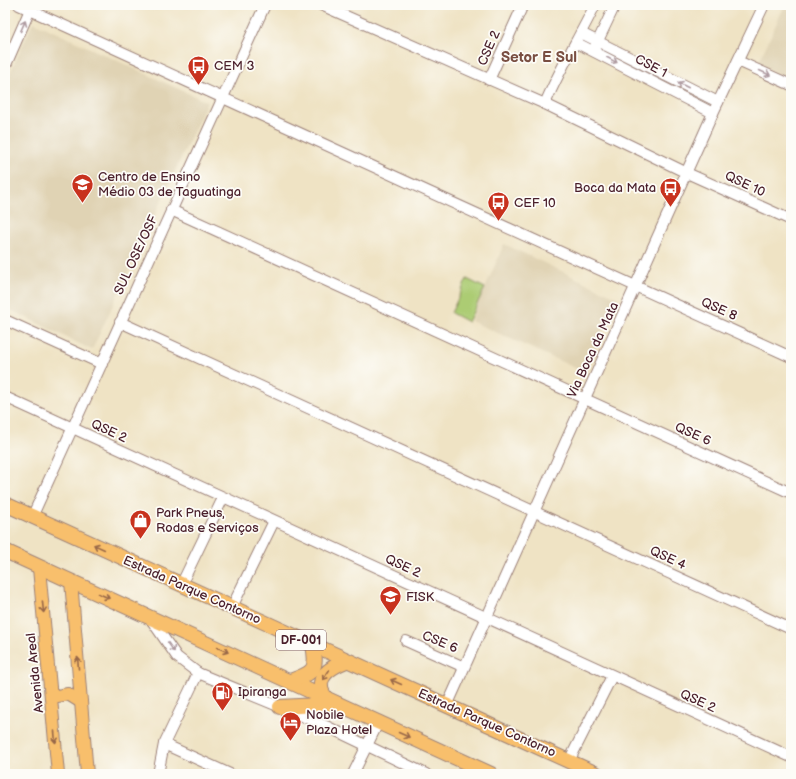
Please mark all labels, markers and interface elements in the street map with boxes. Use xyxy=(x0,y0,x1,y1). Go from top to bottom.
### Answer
one-way arrow xyxy=(20,20,27,32)
street label: CSE 2 xyxy=(474,28,504,68)
district label: Setor E Sul xyxy=(501,48,577,67)
street label: CSE 1 xyxy=(632,51,670,81)
bus stop icon: CEM 3 xyxy=(185,53,211,86)
one-way arrow xyxy=(605,57,617,64)
place label: CEM 3 xyxy=(214,58,255,74)
one-way arrow xyxy=(758,70,770,77)
one-way arrow xyxy=(677,80,689,88)
street label: QSE 10 xyxy=(722,168,768,200)
place label: Centro de Ensino Médio 03 de Taguatinga xyxy=(98,169,241,200)
school or university icon: Centro de Ensino Médio 03 de Taguatinga xyxy=(69,171,95,204)
bus stop icon: Boca da Mata xyxy=(658,175,684,208)
place label: Boca da Mata xyxy=(574,180,656,196)
bus stop icon: CEF 10 xyxy=(485,190,511,223)
place label: CEF 10 xyxy=(514,195,556,211)
street label: SUL OSE/OSF xyxy=(111,212,161,297)
street label: QSE 8 xyxy=(699,294,740,324)
street label: Via Boca da Mata xyxy=(564,300,622,400)
street label: QSE 2 xyxy=(89,416,130,446)
street label: QSE 6 xyxy=(672,419,714,449)
place label: Park Pneus, Rodas e Serviços xyxy=(156,505,259,536)
shop icon: Park Pneus, Rodas e Serviços xyxy=(128,507,154,540)
one-way arrow xyxy=(93,543,105,551)
street label: QSE 4 xyxy=(647,543,689,573)
street label: QSE 2 xyxy=(383,551,424,581)
street label: Estrada Parque Contorno xyxy=(121,552,263,628)
school or university icon: FISK xyxy=(377,584,403,617)
place label: FISK xyxy=(406,589,435,605)
one-way arrow xyxy=(98,593,110,601)
one-way arrow xyxy=(39,600,46,613)
street label: CSE 6 xyxy=(420,627,460,657)
road number: DF-001 xyxy=(276,630,326,650)
street label: Avenida Areal xyxy=(23,632,47,714)
one-way arrow xyxy=(167,641,175,652)
one-way arrow xyxy=(216,647,228,654)
one-way arrow xyxy=(74,657,81,670)
one-way arrow xyxy=(322,669,330,680)
one-way arrow xyxy=(390,678,402,686)
fuel station icon: Ipiranga xyxy=(210,679,236,712)
place label: Ipiranga xyxy=(238,684,287,700)
street label: Estrada Parque Contorno xyxy=(416,685,558,761)
street label: QSE 2 xyxy=(678,686,719,716)
place label: Nobile Plaza Hotel xyxy=(306,707,372,738)
hotel icon: Nobile Plaza Hotel xyxy=(277,709,303,742)
one-way arrow xyxy=(52,730,59,743)
one-way arrow xyxy=(397,732,409,739)

